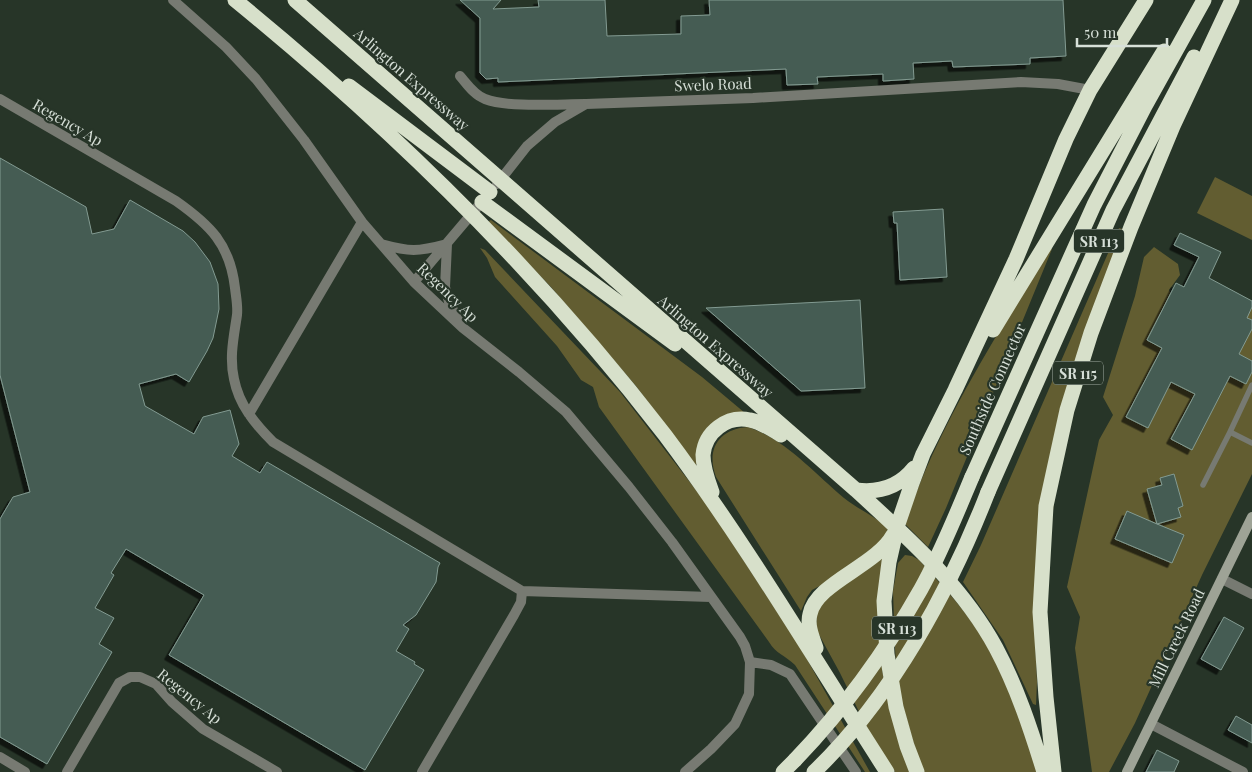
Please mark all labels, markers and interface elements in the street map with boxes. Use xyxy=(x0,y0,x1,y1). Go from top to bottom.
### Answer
scale bar xyxy=(1077,15,1167,47)
text: 50 m xyxy=(1084,22,1117,42)
street label: Arlington Expressway xyxy=(349,23,474,135)
street label: Swelo Road xyxy=(674,73,752,95)
street label: Regency Ap xyxy=(29,94,107,150)
road number: SR 113 xyxy=(1074,230,1124,252)
street label: Regency Ap xyxy=(413,258,483,326)
street label: Arlington Expressway xyxy=(653,290,778,402)
street label: Southside Connector xyxy=(954,320,1030,458)
road number: SR 115 xyxy=(1053,362,1103,384)
street label: Mill Creek Road xyxy=(1143,585,1209,691)
road number: SR 113 xyxy=(872,616,922,640)
street label: Regency Ap xyxy=(154,664,227,728)

